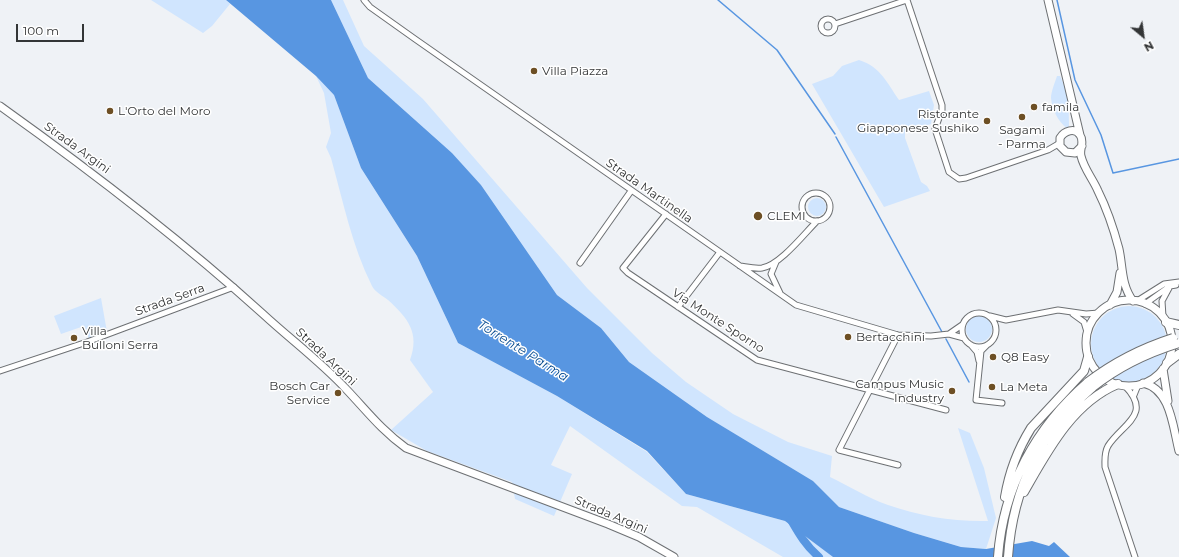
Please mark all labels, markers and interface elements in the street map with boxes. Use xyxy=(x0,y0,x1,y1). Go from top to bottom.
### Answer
scale bar xyxy=(18,16,86,42)
north arrow xyxy=(1123,16,1163,56)
text: 100 m xyxy=(23,23,59,38)
text: N xyxy=(1142,38,1156,55)
place label: Villa Piazza xyxy=(542,64,608,78)
marker: Villa Piazza xyxy=(529,66,539,76)
place label: famila xyxy=(1042,100,1079,114)
marker: famila xyxy=(1029,102,1039,112)
place label: L'Orto del Moro xyxy=(118,104,211,118)
marker: L'Orto del Moro xyxy=(105,106,115,116)
place label: Ristorante Giapponese Sushiko xyxy=(857,107,979,135)
marker: Sagami - Parma xyxy=(1017,112,1027,122)
marker: Ristorante Giapponese Sushiko xyxy=(982,116,992,126)
street label: Strada Argini xyxy=(41,119,113,177)
place label: Sagami - Parma xyxy=(998,123,1046,151)
street label: Strada Martinella xyxy=(603,156,695,226)
place label: CLEMI xyxy=(767,209,806,223)
marker: CLEMI xyxy=(752,210,764,222)
street label: Strada Serra xyxy=(133,281,207,319)
street label: Via Monte Sporno xyxy=(669,286,767,356)
water label: Torrente Parma xyxy=(475,317,571,385)
place label: Villa Bulloni Serra xyxy=(82,324,158,352)
street label: Strada Argini xyxy=(293,325,359,389)
place label: Bertacchini xyxy=(856,330,925,344)
marker: Bertacchini xyxy=(843,332,853,342)
marker: Villa Bulloni Serra xyxy=(69,333,79,343)
place label: Q8 Easy xyxy=(1001,350,1049,364)
marker: Q8 Easy xyxy=(988,352,998,362)
place label: Campus Music Industry xyxy=(855,377,944,405)
place label: Bosch Car Service xyxy=(269,379,330,407)
place label: La Meta xyxy=(1000,380,1048,394)
marker: La Meta xyxy=(987,382,997,392)
marker: Campus Music Industry xyxy=(947,386,957,396)
marker: Bosch Car Service xyxy=(333,388,343,398)
street label: Strada Argini xyxy=(572,493,650,537)

